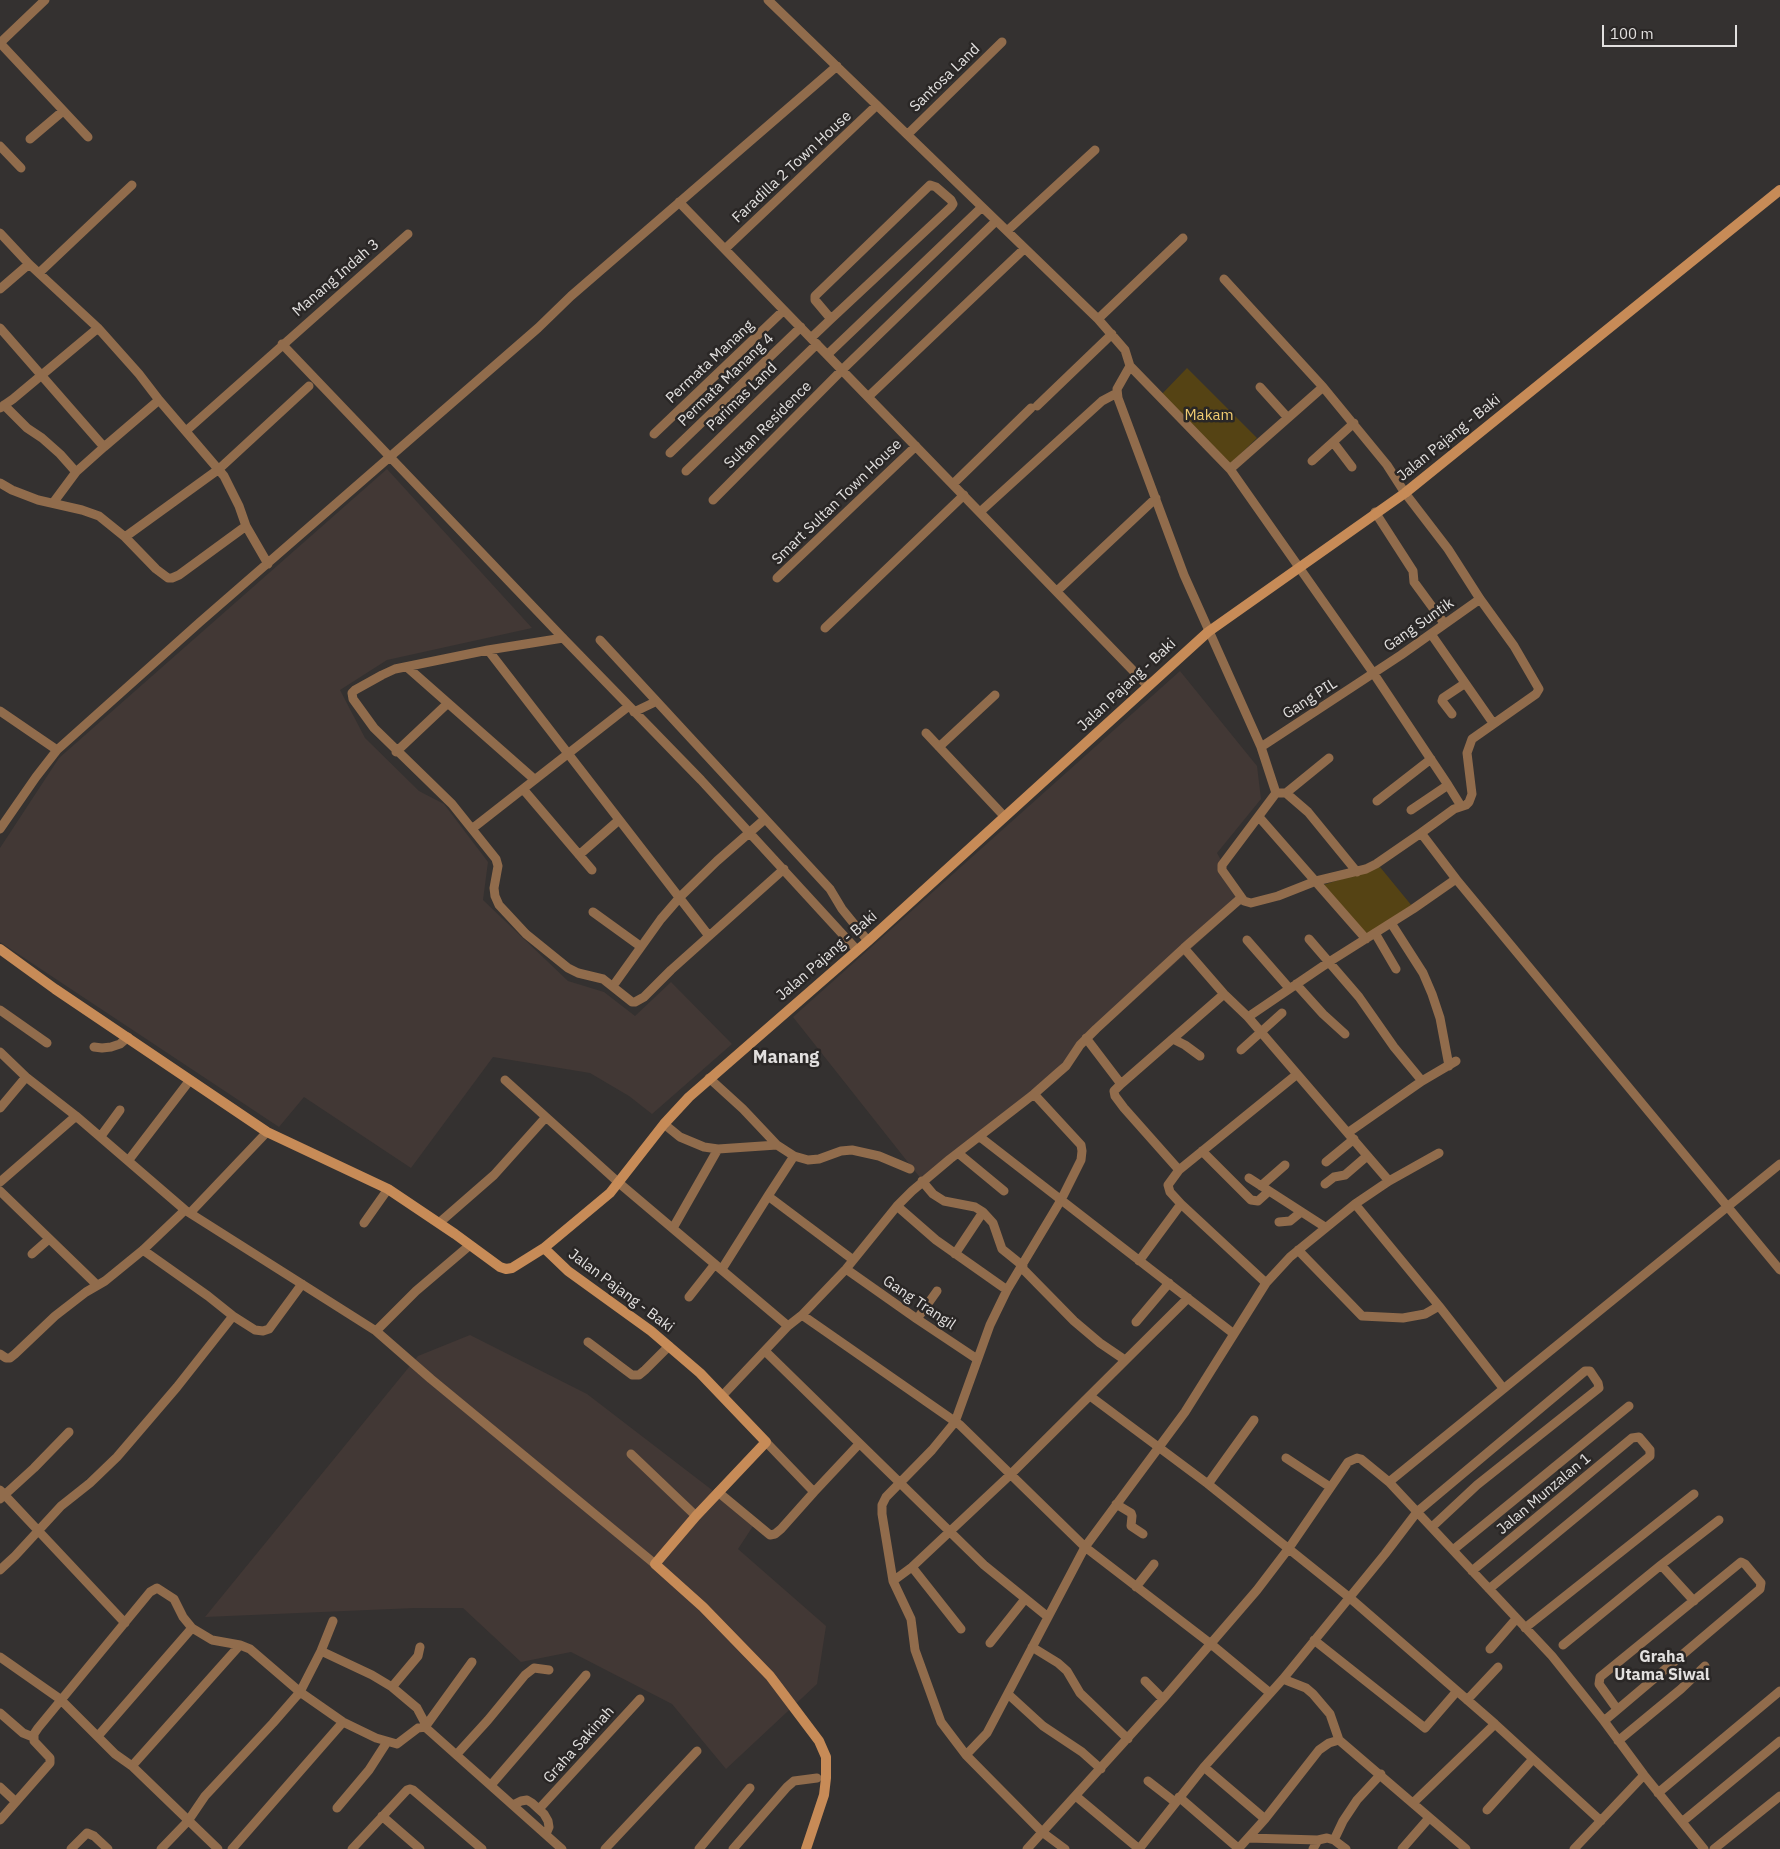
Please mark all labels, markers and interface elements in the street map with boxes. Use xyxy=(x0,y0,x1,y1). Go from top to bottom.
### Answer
scale bar xyxy=(1605,15,1740,47)
text: 100 m xyxy=(1610,24,1654,43)
street label: Santosa Land xyxy=(906,40,984,116)
street label: Faradilla 2 Town House xyxy=(729,107,855,227)
street label: Manang Indah 3 xyxy=(289,235,383,321)
street label: Permata Manang xyxy=(662,317,758,407)
street label: Permata Manang 4 xyxy=(674,330,778,430)
street label: Parimas Land xyxy=(703,359,781,435)
street label: Sultan Residence xyxy=(720,377,816,473)
street label: Jalan Pajang - Baki xyxy=(1394,391,1504,485)
park label: Makam xyxy=(1184,407,1234,425)
street label: Smart Sultan Town House xyxy=(768,435,906,569)
street label: Gang Suntik xyxy=(1381,594,1457,656)
street label: Jalan Pajang - Baki xyxy=(1074,635,1180,735)
street label: Gang PIL xyxy=(1280,675,1340,723)
street label: Jalan Pajang - Baki xyxy=(773,907,881,1005)
district label: Manang xyxy=(753,1047,819,1069)
street label: Jalan Pajang - Baki xyxy=(565,1245,677,1337)
street label: Gang Trangil xyxy=(879,1272,959,1334)
street label: Jalan Munzalan 1 xyxy=(1493,1449,1595,1539)
district label: Graha Utama Siwal xyxy=(1614,1647,1710,1685)
street label: Graha Sakinah xyxy=(540,1703,618,1787)

